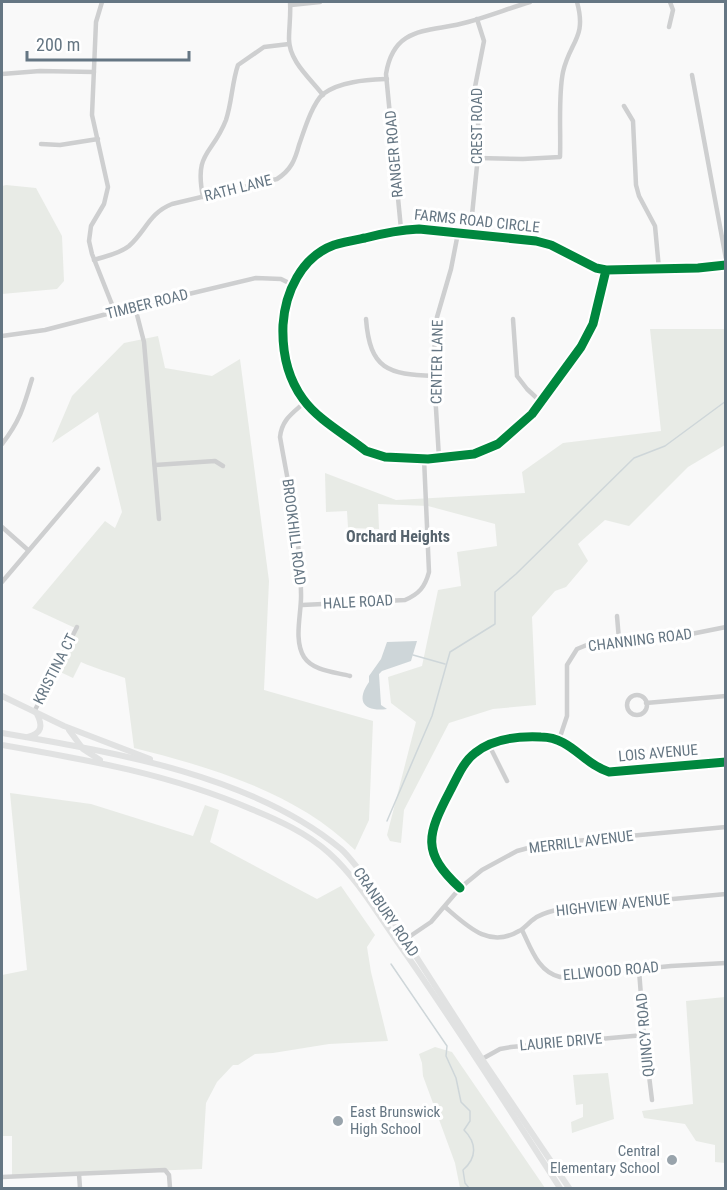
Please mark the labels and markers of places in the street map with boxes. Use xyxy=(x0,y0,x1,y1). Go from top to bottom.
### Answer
place label: East Brunswick High School xyxy=(350,1103,441,1138)
marker: East Brunswick High School xyxy=(331,1114,345,1128)
place label: Central Elementary School xyxy=(550,1142,660,1177)
marker: Central Elementary School xyxy=(665,1153,679,1167)

